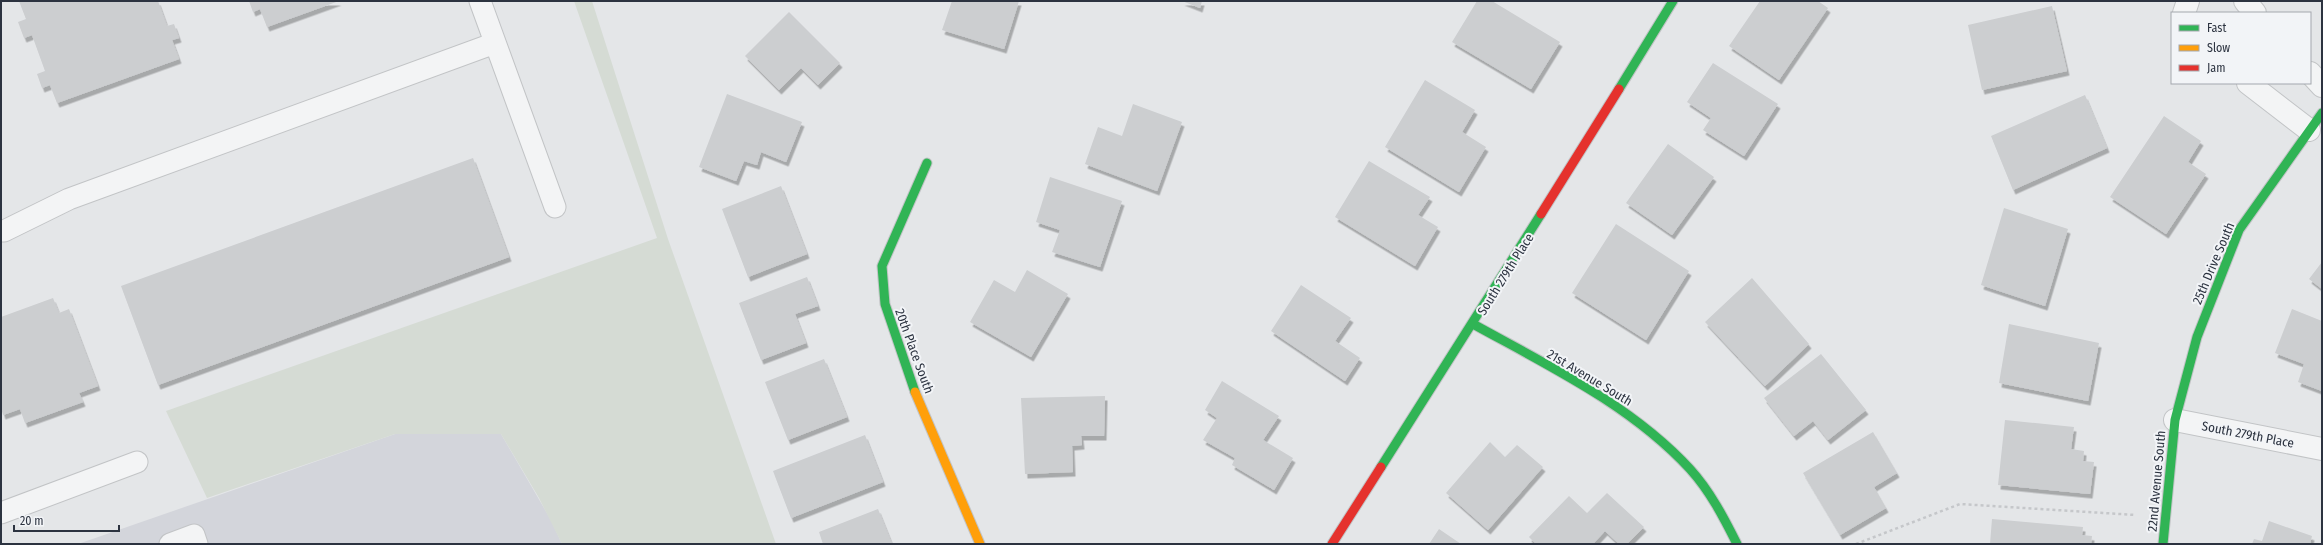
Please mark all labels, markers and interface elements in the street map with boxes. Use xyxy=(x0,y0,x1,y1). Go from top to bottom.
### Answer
legend xyxy=(2171,12,2311,84)
text: Fast xyxy=(2207,21,2226,35)
text: Slow xyxy=(2207,41,2230,55)
text: Jam xyxy=(2207,61,2225,75)
street label: 25th Drive South xyxy=(2189,220,2237,306)
street label: South 279th Place xyxy=(1474,231,1537,318)
street label: 20th Place South xyxy=(892,307,937,396)
street label: 21st Avenue South xyxy=(1544,346,1635,409)
street label: South 279th Place xyxy=(2201,418,2295,451)
street label: 22nd Avenue South xyxy=(2145,430,2168,532)
scale bar xyxy=(14,507,119,533)
text: 20 m xyxy=(20,514,44,528)

